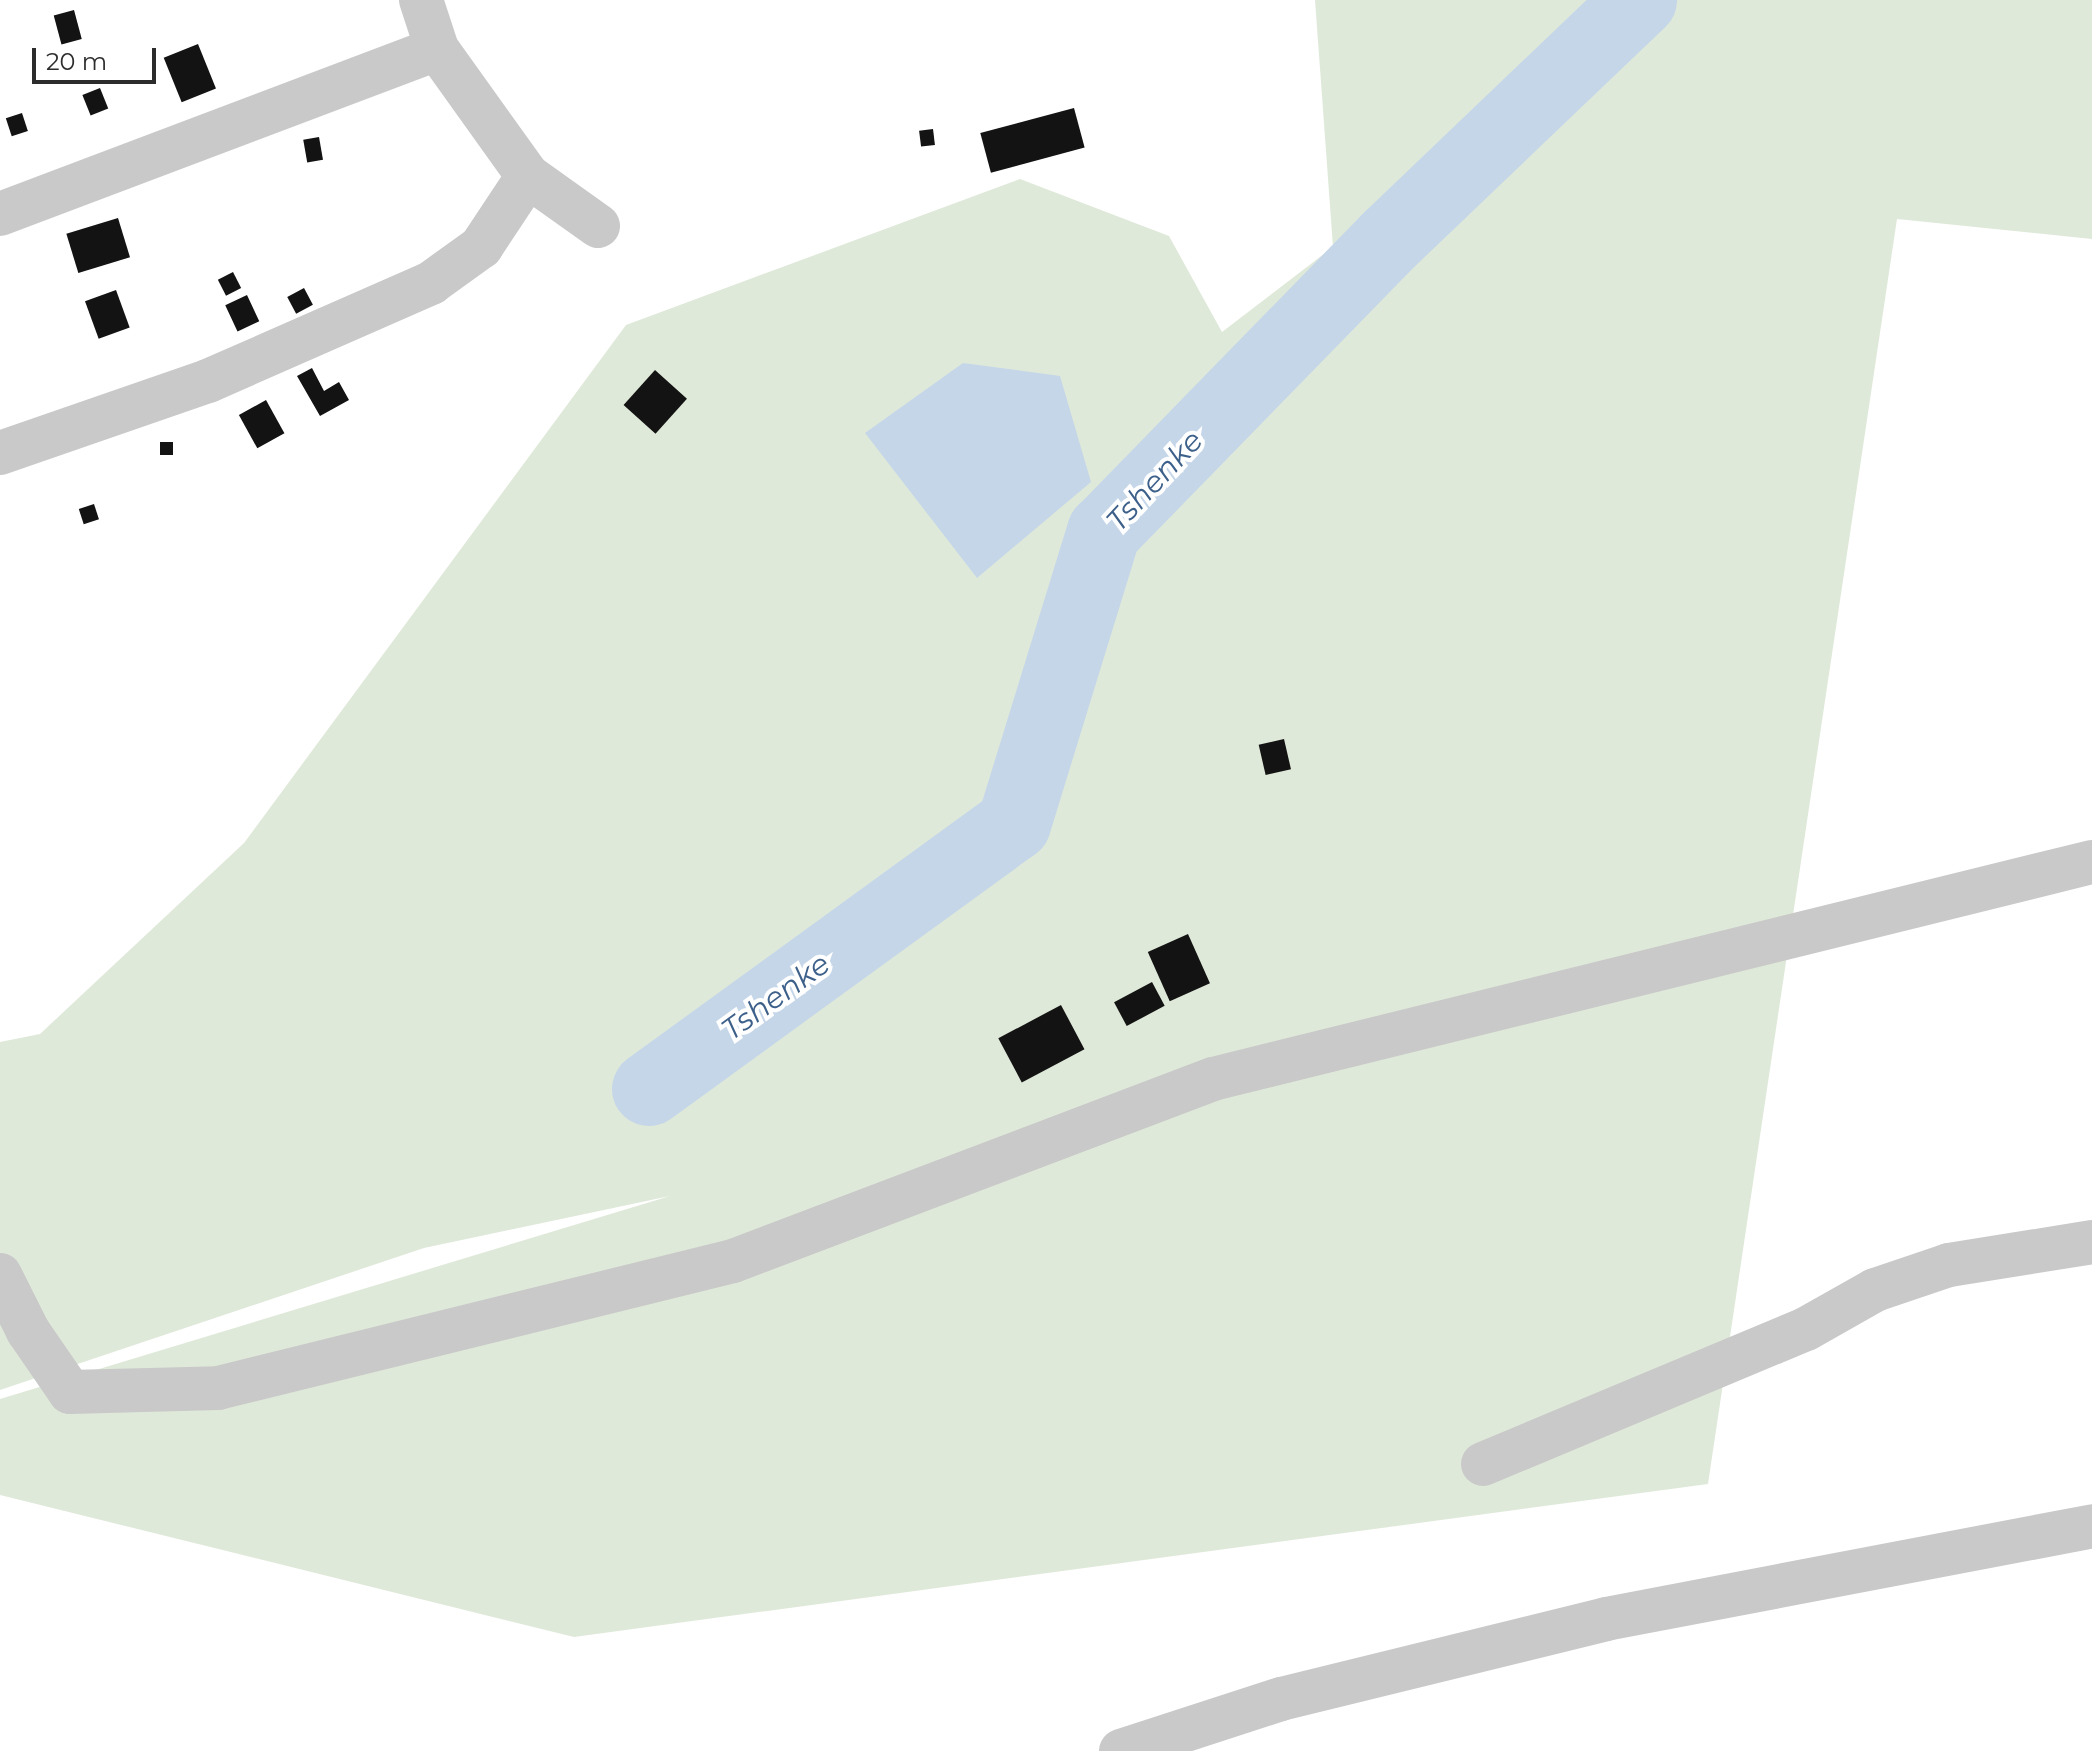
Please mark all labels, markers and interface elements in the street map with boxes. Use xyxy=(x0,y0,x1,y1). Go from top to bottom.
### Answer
scale bar xyxy=(36,32,160,82)
text: 20 m xyxy=(46,47,107,76)
water label: Tshenke xyxy=(1099,423,1211,539)
water label: Tshenke xyxy=(715,946,837,1048)

